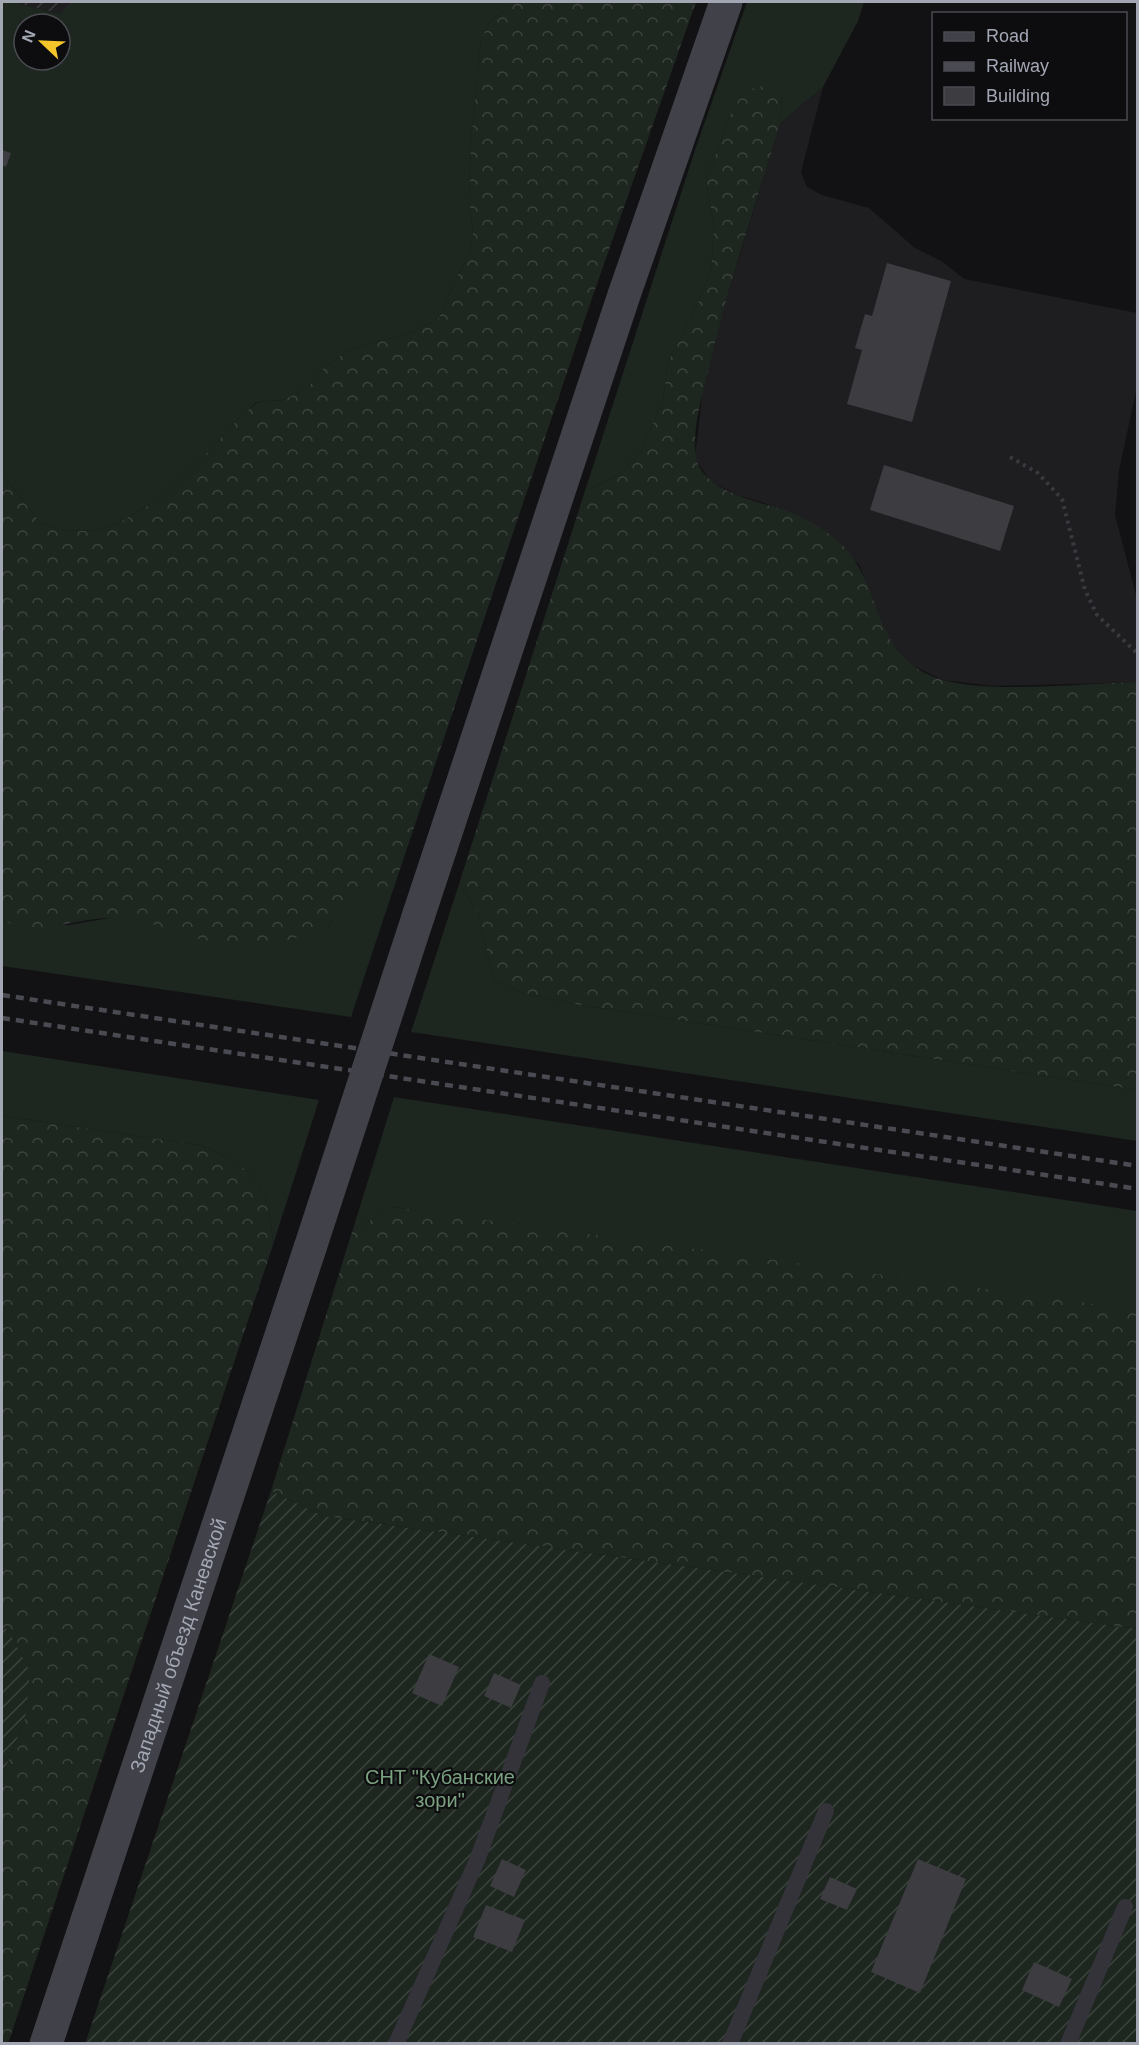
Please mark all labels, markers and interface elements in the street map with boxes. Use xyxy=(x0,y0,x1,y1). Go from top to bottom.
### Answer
north arrow xyxy=(12,12,72,72)
legend xyxy=(932,12,1127,120)
text: Road xyxy=(986,26,1029,46)
text: N xyxy=(19,28,39,45)
text: Railway xyxy=(986,56,1049,76)
text: Building xyxy=(986,86,1050,106)
street label: Западный объезд Каневской xyxy=(126,1515,231,1775)
park label: СНТ "Кубанские зори" xyxy=(365,1766,515,1811)

